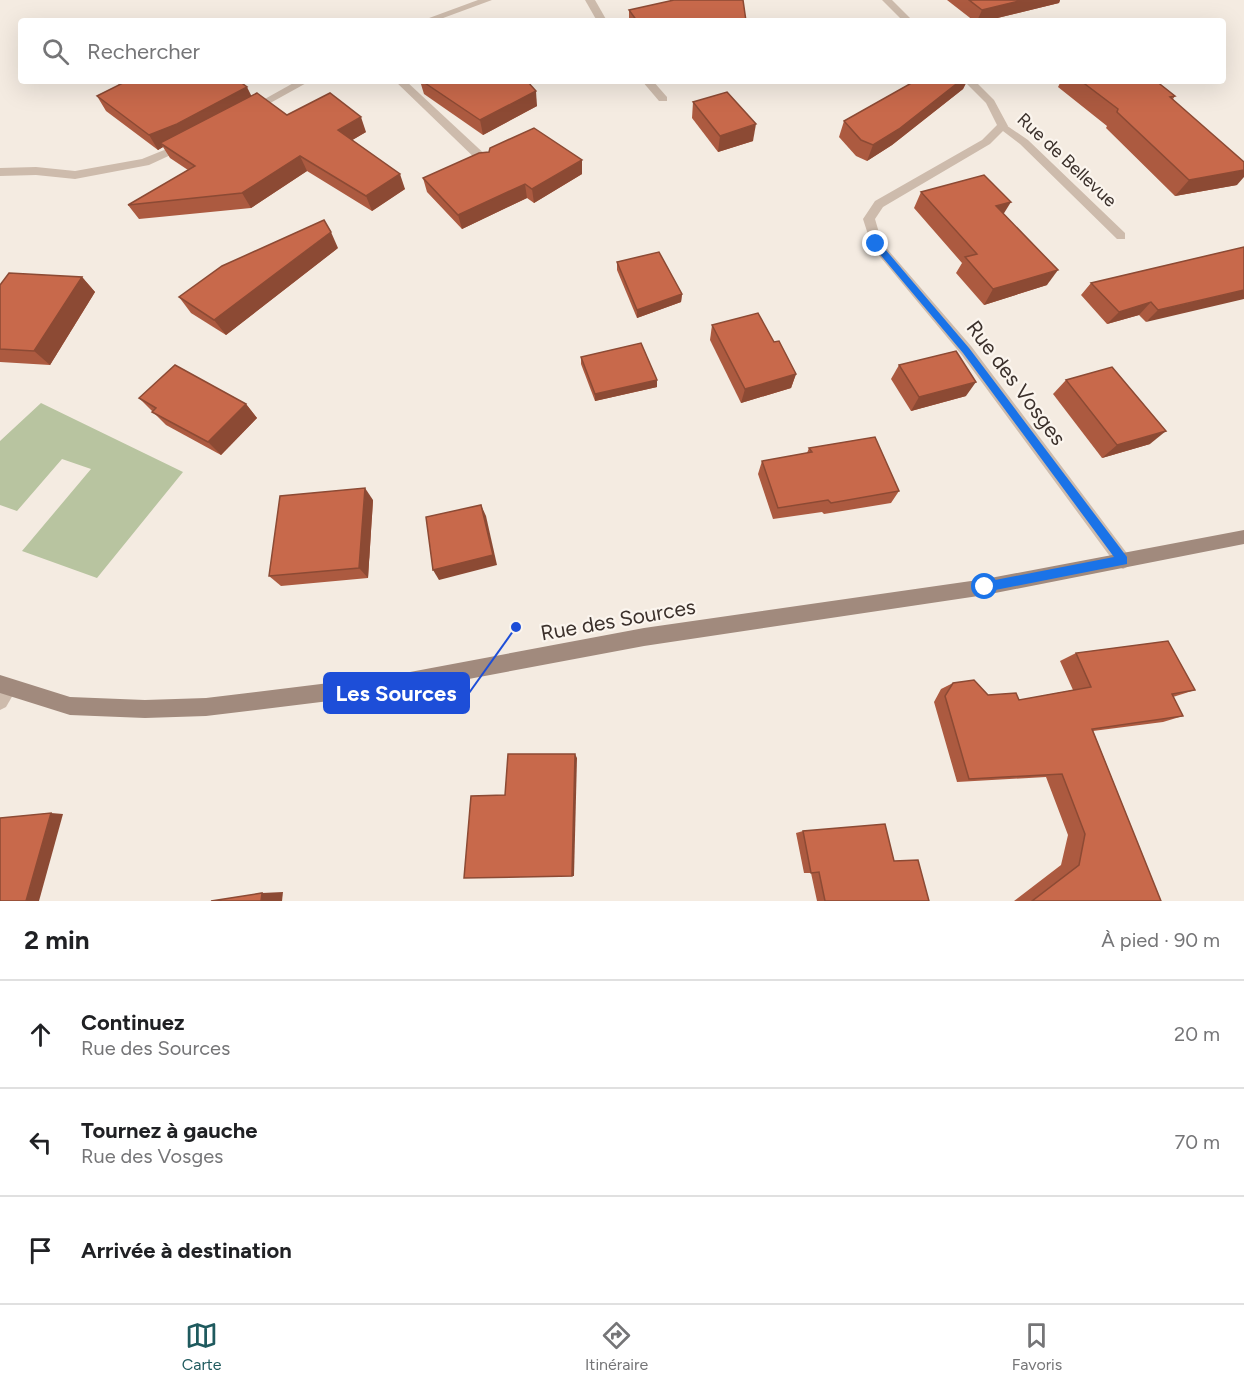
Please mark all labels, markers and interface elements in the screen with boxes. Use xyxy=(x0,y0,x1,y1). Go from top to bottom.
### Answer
search box xyxy=(18,18,1226,84)
icon: search xyxy=(39,35,72,68)
text: Rechercher xyxy=(87,38,200,65)
street label: Rue de Bellevue xyxy=(1013,108,1121,212)
route end xyxy=(862,230,888,256)
street label: Rue des Vosges xyxy=(961,315,1071,450)
route start xyxy=(971,573,997,599)
street label: Rue des Sources xyxy=(539,594,697,645)
callout: Les Sources xyxy=(324,673,469,713)
text: Les Sources xyxy=(336,680,456,707)
text: 2 min xyxy=(24,924,90,956)
text: À pied · 90 m xyxy=(1101,928,1220,952)
text: Continuez xyxy=(81,1009,185,1036)
icon: ahead xyxy=(24,1018,57,1051)
text: 20 m xyxy=(1174,1022,1220,1046)
text: Rue des Sources xyxy=(81,1036,230,1060)
text: Tournez à gauche xyxy=(81,1117,257,1144)
icon: left xyxy=(24,1126,57,1159)
text: 70 m xyxy=(1174,1130,1220,1154)
text: Rue des Vosges xyxy=(81,1144,223,1168)
icon: arrive xyxy=(24,1234,57,1267)
text: Arrivée à destination xyxy=(81,1237,292,1264)
tab: Carte xyxy=(182,1319,222,1374)
tab: Itinéraire xyxy=(585,1319,648,1374)
tab: Favoris xyxy=(1012,1319,1062,1374)

